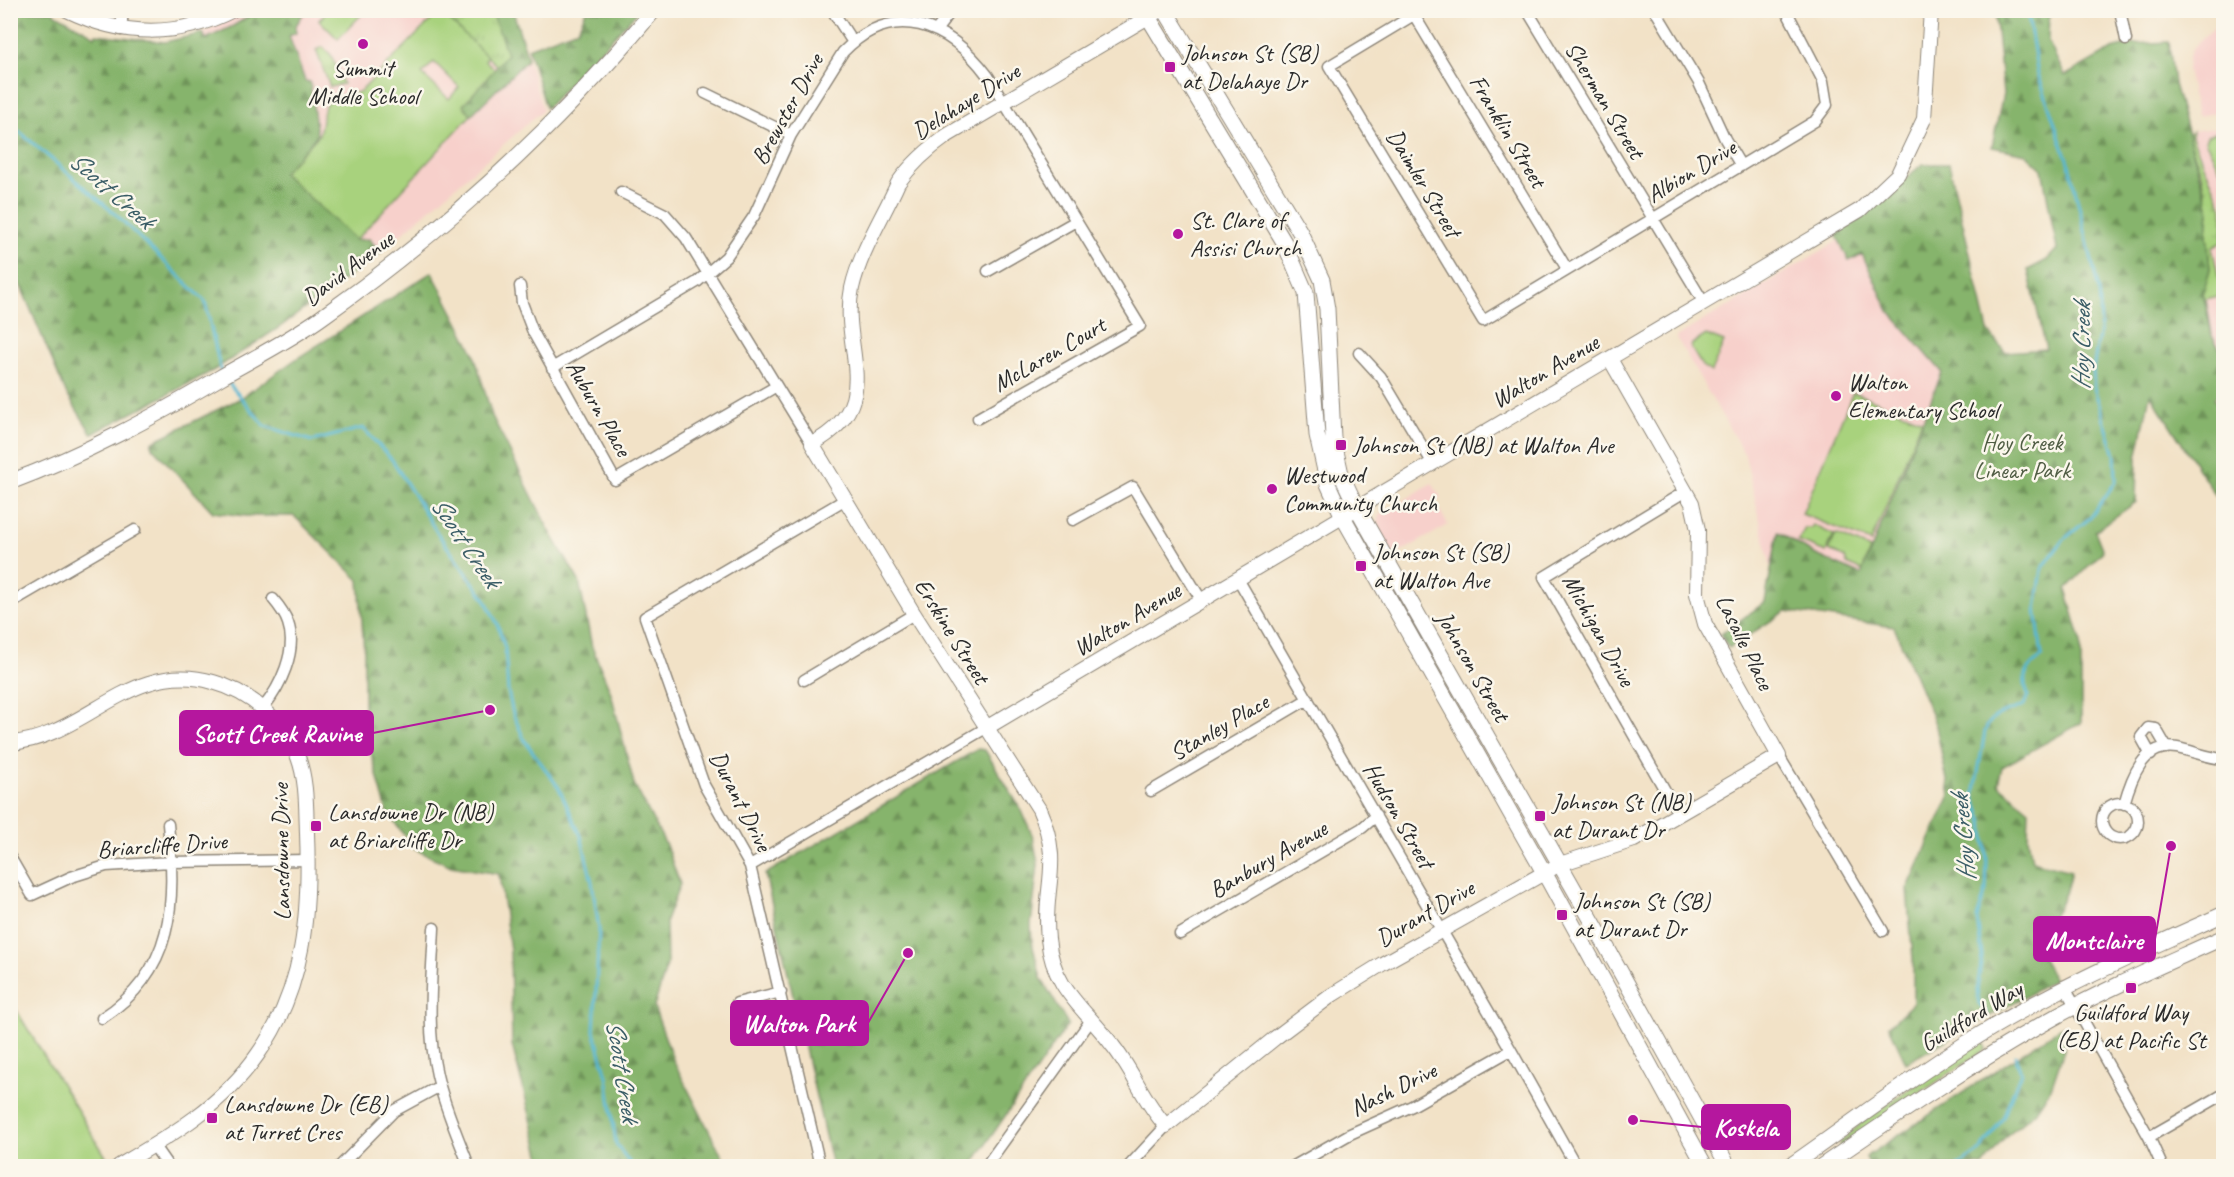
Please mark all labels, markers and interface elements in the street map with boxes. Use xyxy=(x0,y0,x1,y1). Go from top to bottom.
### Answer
street label: Sherman Street xyxy=(1558,36,1653,166)
marker: Summit Middle School xyxy=(356,37,370,51)
place label: Johnson St (SB) at Delahaye Dr xyxy=(1181,38,1319,96)
street label: Brewster Drive xyxy=(744,46,831,170)
place label: Summit Middle School xyxy=(308,53,422,111)
street label: Delahaye Drive xyxy=(907,55,1027,146)
marker: Johnson St (SB) at Delahaye Dr xyxy=(1163,60,1177,74)
street label: Franklin Street xyxy=(1463,69,1554,195)
street label: Daimler Street xyxy=(1380,123,1470,245)
street label: Albion Drive xyxy=(1641,131,1743,209)
water label: Scott Creek xyxy=(63,144,165,239)
place label: St. Clare of Assisi Church xyxy=(1190,205,1303,263)
street label: David Avenue xyxy=(296,223,401,312)
marker: St. Clare of Assisi Church xyxy=(1171,227,1185,241)
water label: Hoy Creek xyxy=(2064,297,2098,390)
street label: McLaren Court xyxy=(987,309,1112,398)
street label: Walton Avenue xyxy=(1486,326,1606,415)
street label: Auburn Place xyxy=(559,354,640,464)
place label: Walton Elementary School xyxy=(1848,367,2002,425)
marker: Walton Elementary School xyxy=(1829,389,1843,403)
park label: Hoy Creek Linear Park xyxy=(1974,427,2072,485)
place label: Johnson St (NB) at Walton Ave xyxy=(1352,430,1616,460)
marker: Johnson St (NB) at Walton Ave xyxy=(1334,438,1348,452)
place label: Westwood Community Church xyxy=(1284,460,1438,518)
marker: Westwood Community Church xyxy=(1265,482,1279,496)
water label: Scott Creek xyxy=(424,490,511,597)
place label: Johnson St (SB) at Walton Ave xyxy=(1372,537,1510,595)
marker: Johnson St (SB) at Walton Ave xyxy=(1354,559,1368,573)
street label: Michigan Drive xyxy=(1556,569,1643,693)
street label: Erskine Street xyxy=(908,573,997,691)
street label: Walton Avenue xyxy=(1068,574,1188,663)
street label: Lasalle Place xyxy=(1709,589,1782,697)
street label: Johnson Street xyxy=(1429,605,1518,728)
street label: Stanley Place xyxy=(1164,686,1276,767)
callout: Scott Creek Ravine xyxy=(180,711,373,755)
text: Scott Creek Ravine xyxy=(193,717,364,750)
street label: Durant Drive xyxy=(703,746,780,858)
street label: Hudson Street xyxy=(1357,757,1443,876)
street label: Lansdowne Drive xyxy=(265,781,297,921)
place label: Johnson St (NB) at Durant Dr xyxy=(1551,787,1692,845)
water label: Hoy Creek xyxy=(1942,788,1983,883)
place label: Lansdowne Dr (NB) at Briarcliffe Dr xyxy=(328,797,494,855)
marker: Johnson St (NB) at Durant Dr xyxy=(1533,809,1547,823)
street label: Banbury Avenue xyxy=(1204,812,1334,905)
marker: Lansdowne Dr (NB) at Briarcliffe Dr xyxy=(309,819,323,833)
street label: Briarcliffe Drive xyxy=(96,825,230,864)
street label: Durant Drive xyxy=(1370,872,1481,953)
place label: Johnson St (SB) at Durant Dr xyxy=(1573,886,1711,944)
marker: Johnson St (SB) at Durant Dr xyxy=(1555,908,1569,922)
callout: Montclaire xyxy=(2034,917,2155,961)
text: Montclaire xyxy=(2045,924,2145,957)
street label: Guildford Way xyxy=(1914,973,2029,1058)
marker: Guildford Way (EB) at Pacific St xyxy=(2124,981,2138,995)
place label: Guildford Way (EB) at Pacific St xyxy=(2056,997,2208,1055)
callout: Walton Park xyxy=(731,1001,868,1045)
text: Walton Park xyxy=(743,1007,857,1040)
water label: Scott Creek xyxy=(599,1018,648,1129)
street label: Nash Drive xyxy=(1345,1054,1443,1123)
place label: Lansdowne Dr (EB) at Turret Cres xyxy=(224,1089,389,1147)
callout: Koskela xyxy=(1702,1105,1790,1149)
marker: Lansdowne Dr (EB) at Turret Cres xyxy=(205,1111,219,1125)
text: Koskela xyxy=(1714,1111,1780,1144)

